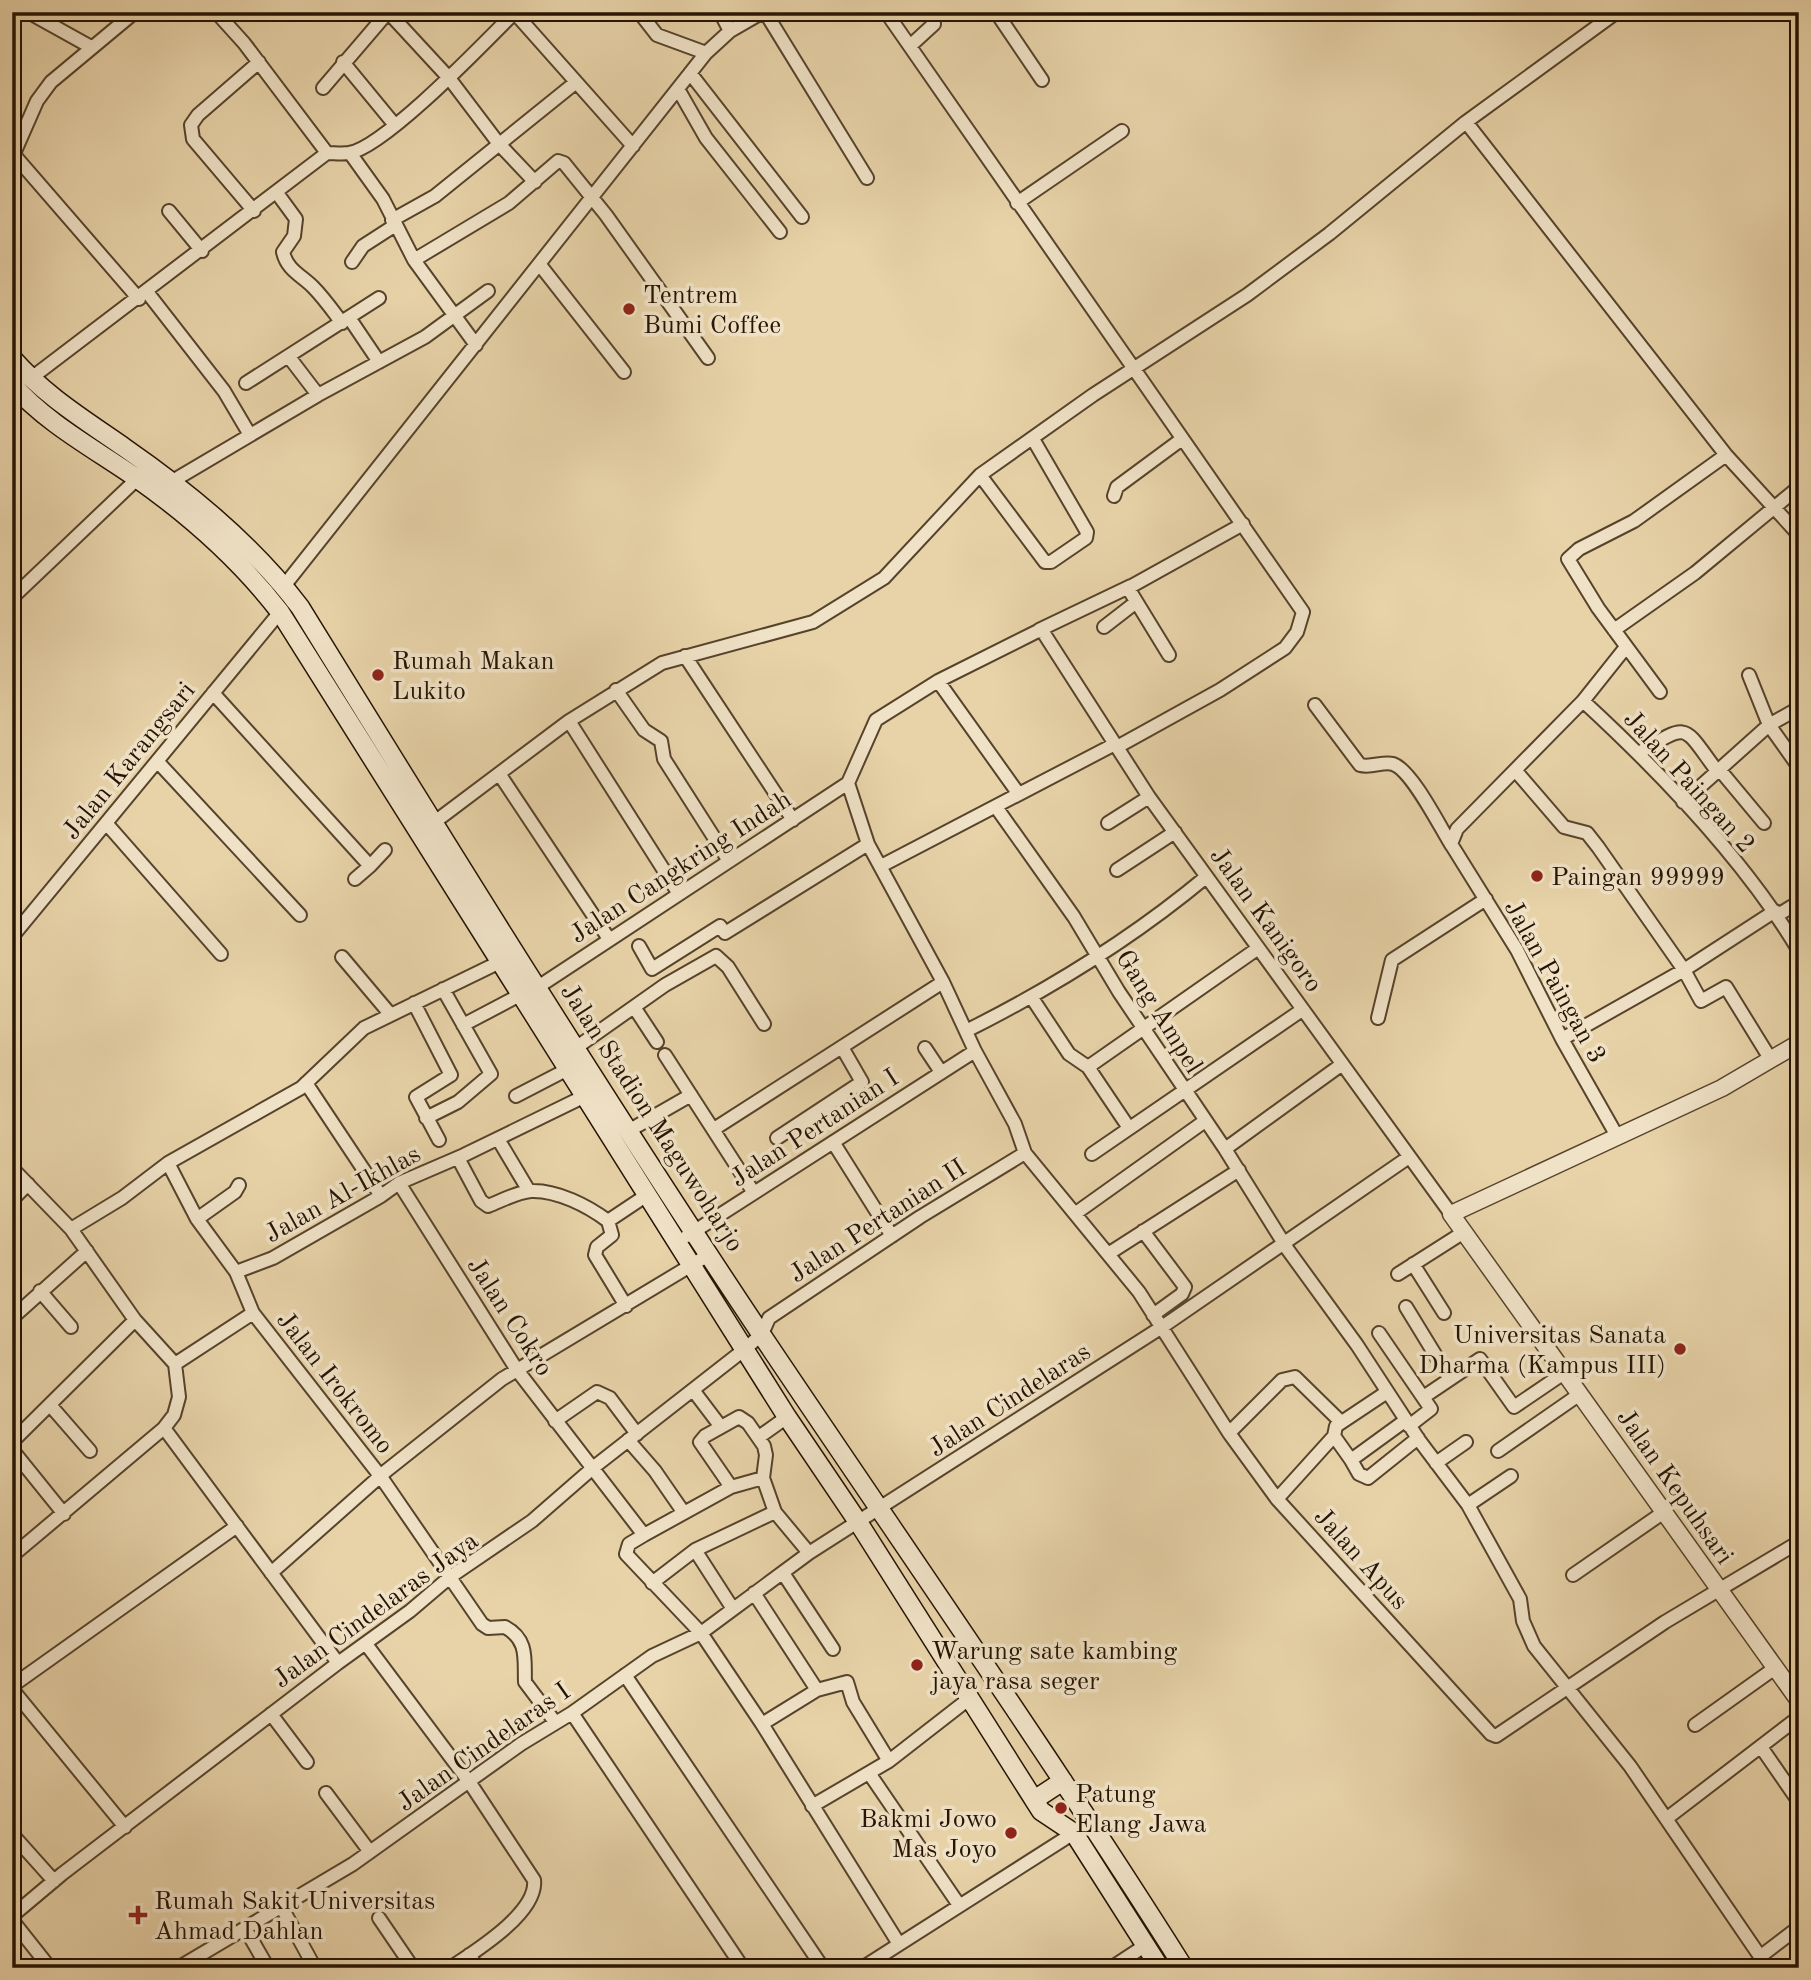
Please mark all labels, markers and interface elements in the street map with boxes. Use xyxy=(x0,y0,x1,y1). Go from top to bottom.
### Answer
place label: Tentrem Bumi Coffee xyxy=(643,283,781,339)
marker: Tentrem Bumi Coffee xyxy=(621,301,637,317)
place label: Rumah Makan Lukito xyxy=(392,649,554,705)
marker: Rumah Makan Lukito xyxy=(370,667,386,683)
street label: Jalan Karangsari xyxy=(58,678,201,845)
street label: Jalan Paingan 2 xyxy=(1618,706,1759,859)
street label: Jalan Cangkring Indah xyxy=(566,787,796,949)
street label: Jalan Kanigoro xyxy=(1204,843,1326,997)
place label: Paingan 99999 xyxy=(1551,865,1725,891)
marker: Paingan 99999 xyxy=(1529,868,1545,884)
street label: Jalan Paingan 3 xyxy=(1499,896,1610,1068)
street label: Gang Ampel xyxy=(1110,946,1206,1078)
street label: Jalan Stadion Maguwoharjo xyxy=(555,979,748,1257)
street label: Jalan Pertanian I xyxy=(726,1065,904,1193)
street label: Jalan Al-Ikhlas xyxy=(261,1141,425,1248)
street label: Jalan Pertanian II xyxy=(785,1155,971,1288)
street label: Jalan Cokro xyxy=(462,1253,557,1381)
street label: Jalan Irokromo xyxy=(271,1307,398,1459)
place label: Universitas Sanata Dharma (Kampus III) xyxy=(1418,1323,1666,1379)
street label: Jalan Cindelaras xyxy=(925,1339,1095,1462)
marker: Universitas Sanata Dharma (Kampus III) xyxy=(1672,1341,1688,1357)
street label: Jalan Kepuhsari xyxy=(1611,1405,1737,1570)
street label: Jalan Apus xyxy=(1309,1504,1413,1615)
street label: Jalan Cindelaras Jaya xyxy=(269,1528,484,1694)
place label: Warung sate kambing jaya rasa seger xyxy=(930,1639,1177,1695)
marker: Warung sate kambing jaya rasa seger xyxy=(909,1657,925,1673)
street label: Jalan Cindelaras I xyxy=(393,1678,575,1817)
place label: Patung Elang Jawa xyxy=(1075,1782,1207,1838)
marker: Patung Elang Jawa xyxy=(1053,1800,1069,1816)
place label: Bakmi Jowo Mas Joyo xyxy=(859,1807,997,1863)
marker: Bakmi Jowo Mas Joyo xyxy=(1003,1825,1019,1841)
place label: Rumah Sakit Universitas Ahmad Dahlan xyxy=(154,1889,435,1945)
marker: Rumah Sakit Universitas Ahmad Dahlan xyxy=(128,1905,148,1925)

